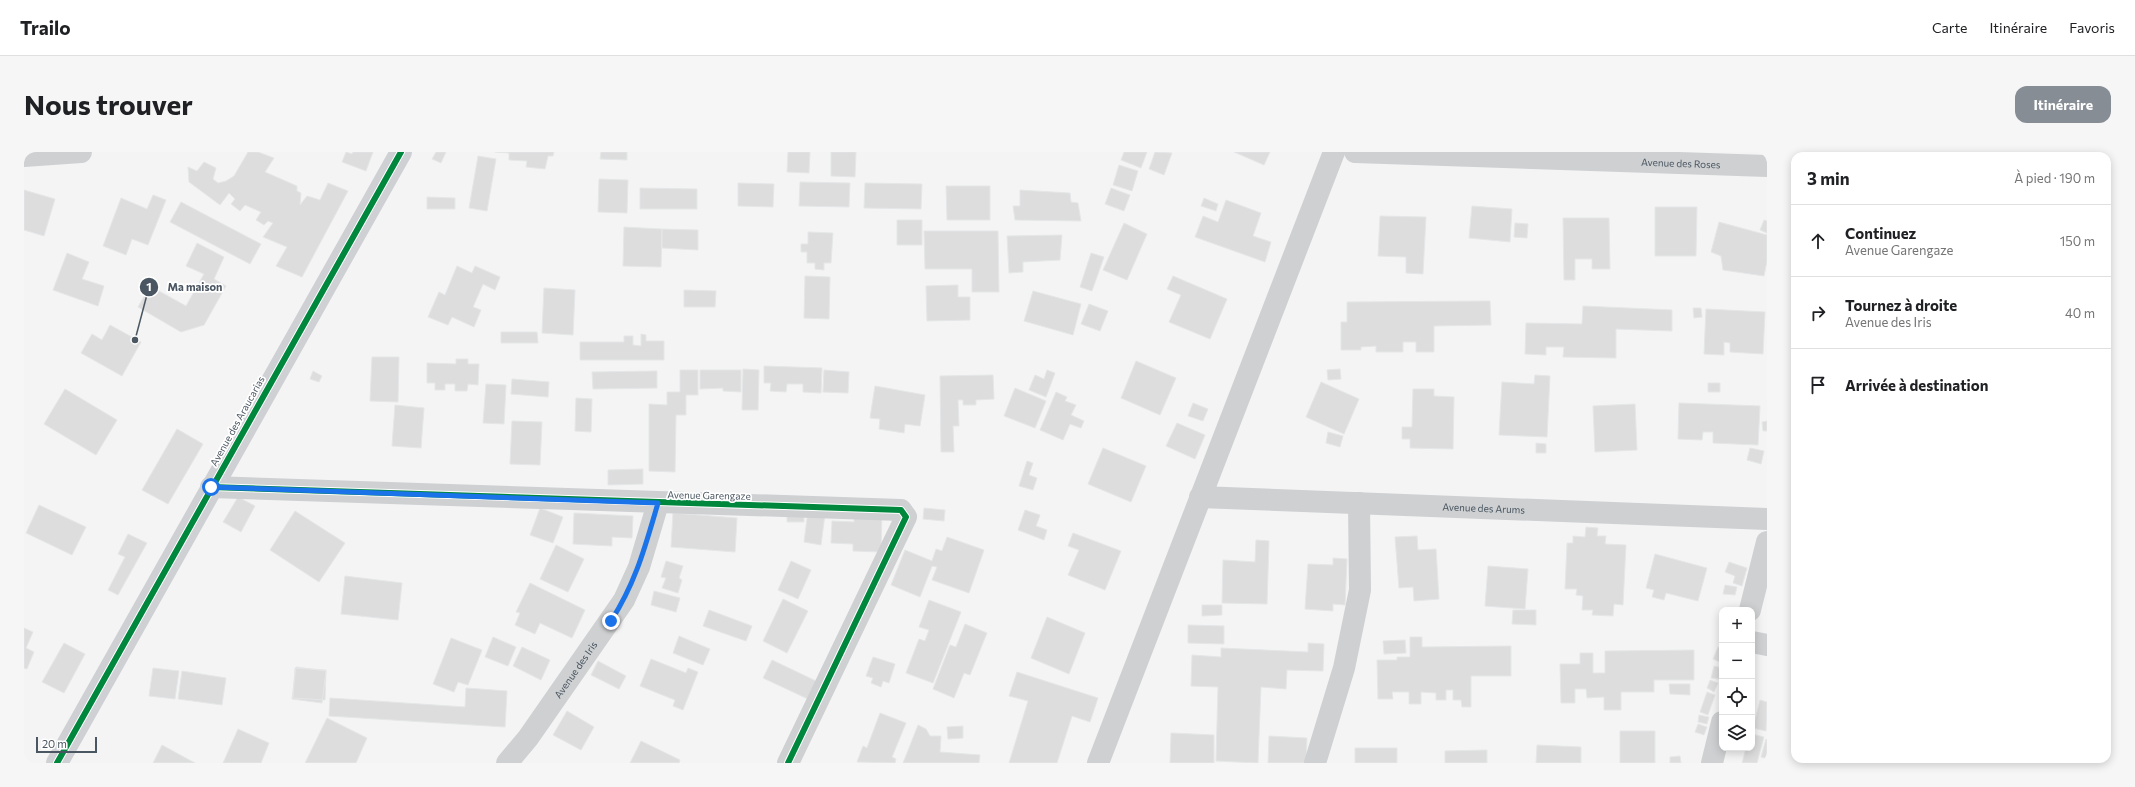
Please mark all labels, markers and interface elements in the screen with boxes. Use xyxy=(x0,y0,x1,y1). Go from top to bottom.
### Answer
text: Trailo xyxy=(20,16,71,39)
text: Carte xyxy=(1932,19,1967,36)
text: Itinéraire xyxy=(1989,19,2047,36)
text: Favoris xyxy=(2069,19,2115,36)
button: Itinéraire xyxy=(2015,86,2111,123)
text: Nous trouver xyxy=(24,87,193,121)
street label: Avenue des Roses xyxy=(1641,156,1721,170)
text: 3 min xyxy=(1807,168,1850,189)
text: À pied · 190 m xyxy=(2014,170,2095,186)
text: Continuez xyxy=(1845,224,1916,242)
icon: ahead xyxy=(1807,230,1829,252)
text: 150 m xyxy=(2060,233,2095,249)
text: Avenue Garengaze xyxy=(1845,242,1953,258)
callout: Ma maison xyxy=(139,275,230,298)
text: 1 xyxy=(146,279,152,293)
text: Ma maison xyxy=(168,280,222,293)
text: Tournez à droite xyxy=(1845,296,1957,314)
icon: right xyxy=(1807,302,1829,324)
text: 40 m xyxy=(2065,305,2095,321)
text: Avenue des Iris xyxy=(1845,314,1932,330)
street label: Avenue des Araucarias xyxy=(207,374,267,468)
icon: arrive xyxy=(1807,374,1829,396)
text: Arrivée à destination xyxy=(1845,376,1988,394)
route start xyxy=(202,478,220,496)
street label: Avenue Garengaze xyxy=(667,488,751,502)
street label: Avenue des Arums xyxy=(1442,500,1526,516)
map controls xyxy=(1719,607,1755,751)
button: + xyxy=(1719,607,1755,643)
route end xyxy=(602,612,620,630)
street label: Avenue des Iris xyxy=(552,638,600,700)
button: − xyxy=(1719,643,1755,679)
button: locate xyxy=(1719,679,1755,715)
button: layers xyxy=(1719,715,1755,751)
scale bar xyxy=(36,735,97,754)
text: 20 m xyxy=(42,737,67,750)

